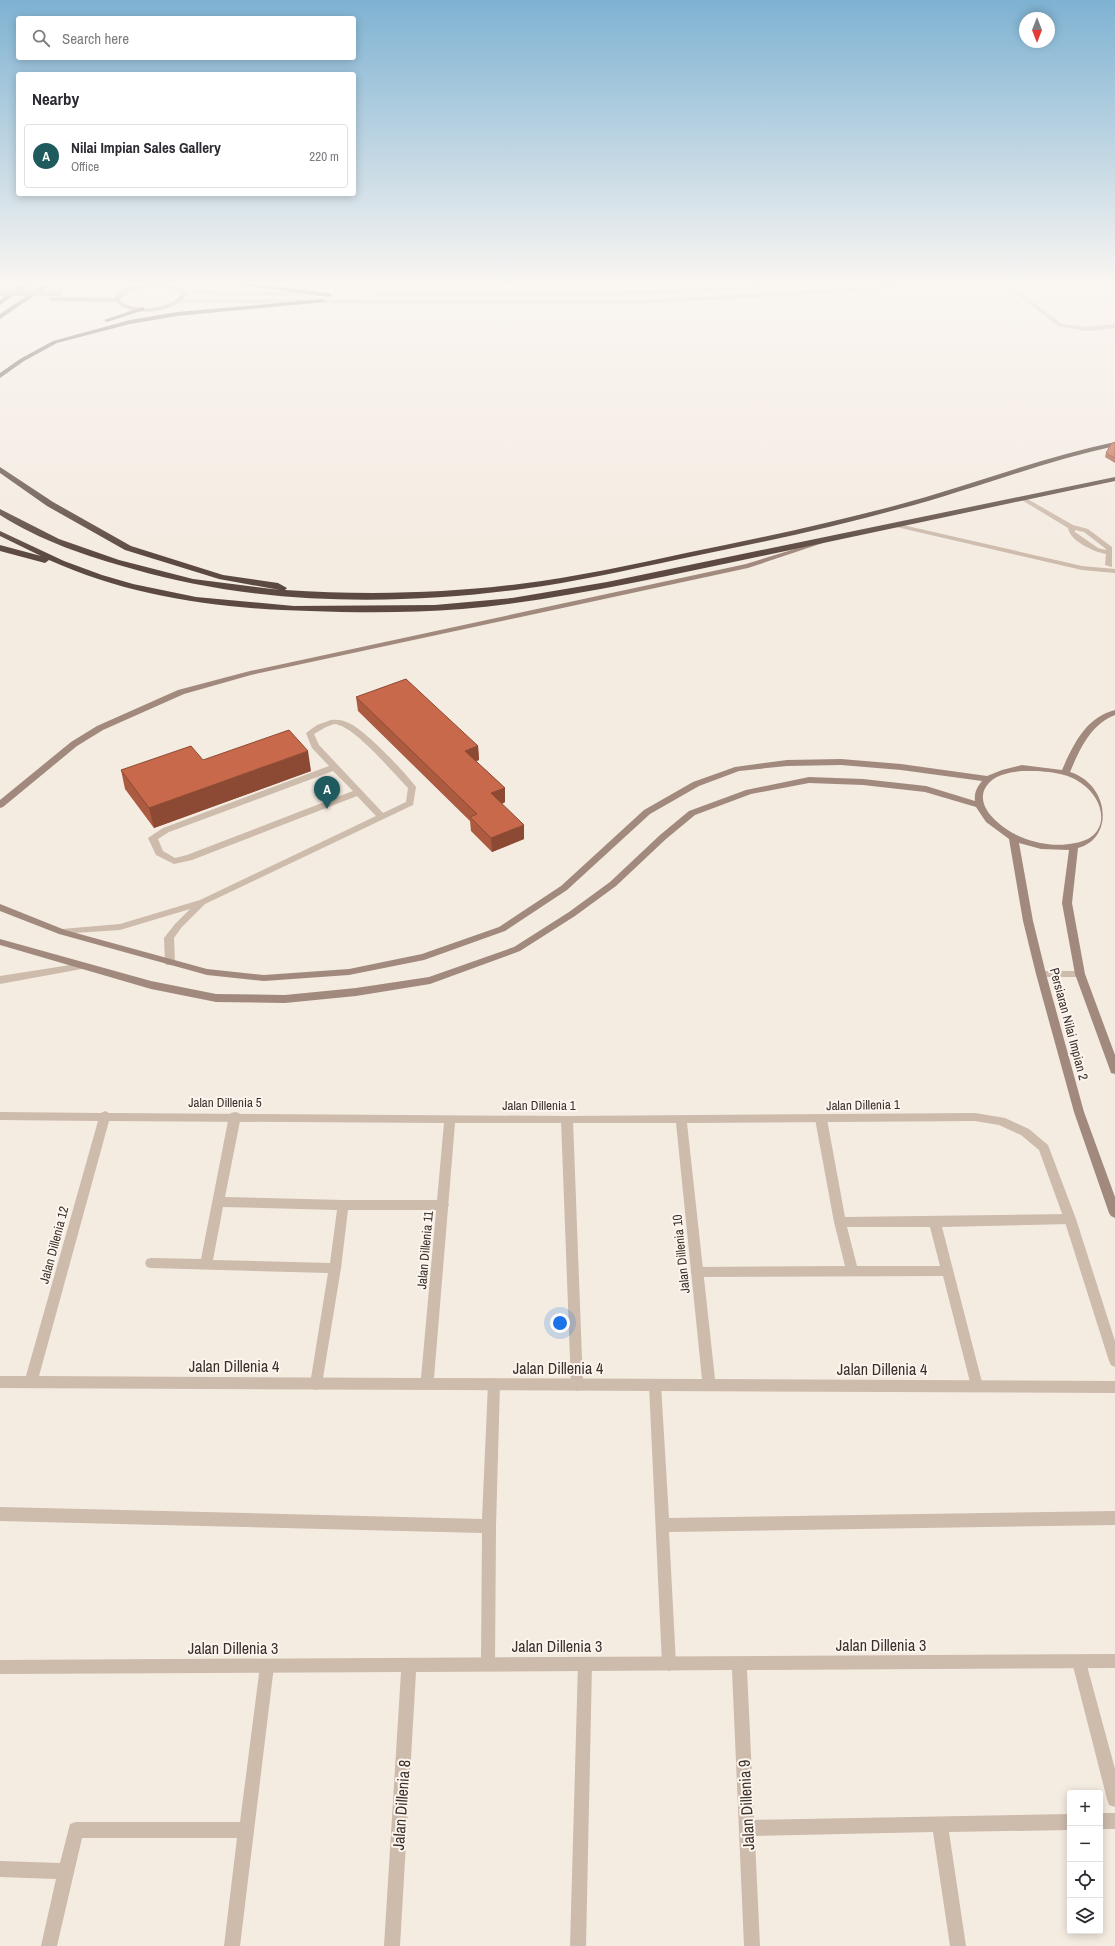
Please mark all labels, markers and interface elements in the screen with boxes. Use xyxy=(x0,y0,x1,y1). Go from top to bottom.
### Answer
north arrow xyxy=(1019,12,1055,48)
search box xyxy=(16,16,356,60)
icon: search xyxy=(30,27,52,49)
text: Search here xyxy=(62,28,129,49)
text: Nearby xyxy=(32,87,79,110)
text: Nilai Impian Sales Gallery xyxy=(71,137,221,158)
text: A xyxy=(42,148,50,165)
text: 220 m xyxy=(309,148,339,165)
text: Office xyxy=(71,158,99,175)
pin: A xyxy=(314,776,340,809)
street label: Persiaran Nilai Impian 2 xyxy=(1046,966,1092,1082)
street label: Jalan Dillenia 5 xyxy=(188,1094,262,1111)
street label: Jalan Dillenia 1 xyxy=(826,1096,900,1114)
street label: Jalan Dillenia 1 xyxy=(502,1097,576,1114)
street label: Jalan Dillenia 12 xyxy=(36,1204,73,1286)
street label: Jalan Dillenia 11 xyxy=(413,1210,437,1290)
street label: Jalan Dillenia 10 xyxy=(668,1214,694,1294)
your location xyxy=(550,1313,570,1333)
street label: Jalan Dillenia 4 xyxy=(189,1355,279,1377)
street label: Jalan Dillenia 4 xyxy=(513,1357,603,1379)
street label: Jalan Dillenia 4 xyxy=(837,1358,927,1380)
street label: Jalan Dillenia 3 xyxy=(836,1634,926,1656)
street label: Jalan Dillenia 3 xyxy=(512,1635,602,1657)
street label: Jalan Dillenia 3 xyxy=(188,1637,278,1659)
street label: Jalan Dillenia 8 xyxy=(387,1759,415,1851)
street label: Jalan Dillenia 9 xyxy=(733,1759,759,1851)
map controls xyxy=(1067,1790,1103,1934)
button: + xyxy=(1067,1790,1103,1826)
button: − xyxy=(1067,1826,1103,1862)
button: locate xyxy=(1067,1862,1103,1898)
button: layers xyxy=(1067,1898,1103,1934)

